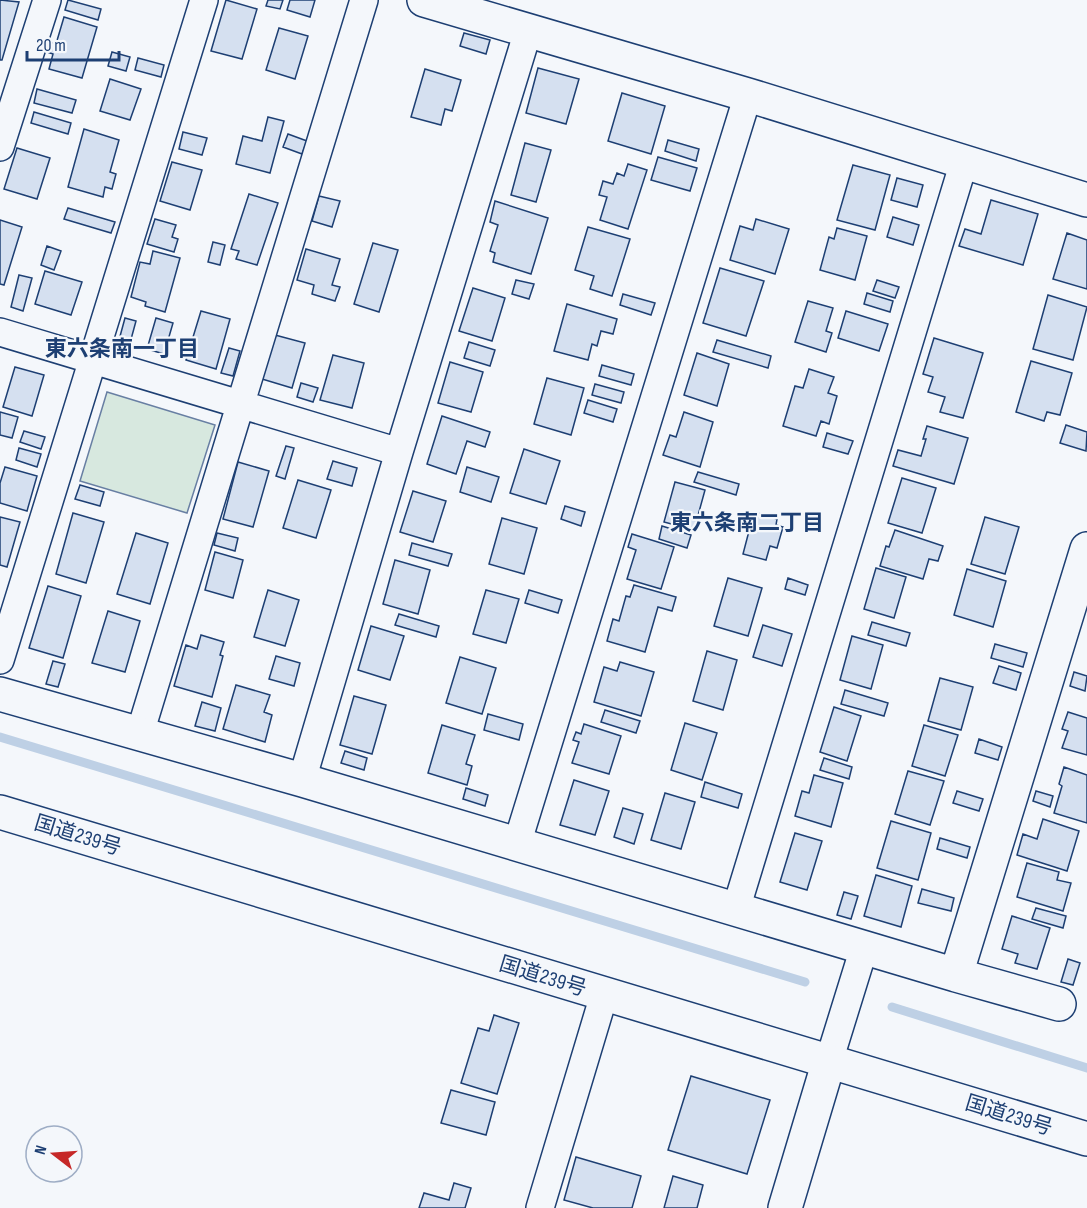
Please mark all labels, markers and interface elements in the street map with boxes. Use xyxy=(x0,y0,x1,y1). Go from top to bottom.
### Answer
scale bar xyxy=(27,24,118,62)
text: 20 m xyxy=(36,35,66,56)
district label: 東六条南一丁目 xyxy=(45,336,199,363)
district label: 東六条南二丁目 xyxy=(670,510,824,537)
street label: 国道239号 xyxy=(31,810,124,861)
street label: 国道239号 xyxy=(496,951,589,1002)
street label: 国道239号 xyxy=(962,1090,1055,1141)
north arrow xyxy=(24,1124,84,1184)
text: N xyxy=(31,1143,51,1157)

